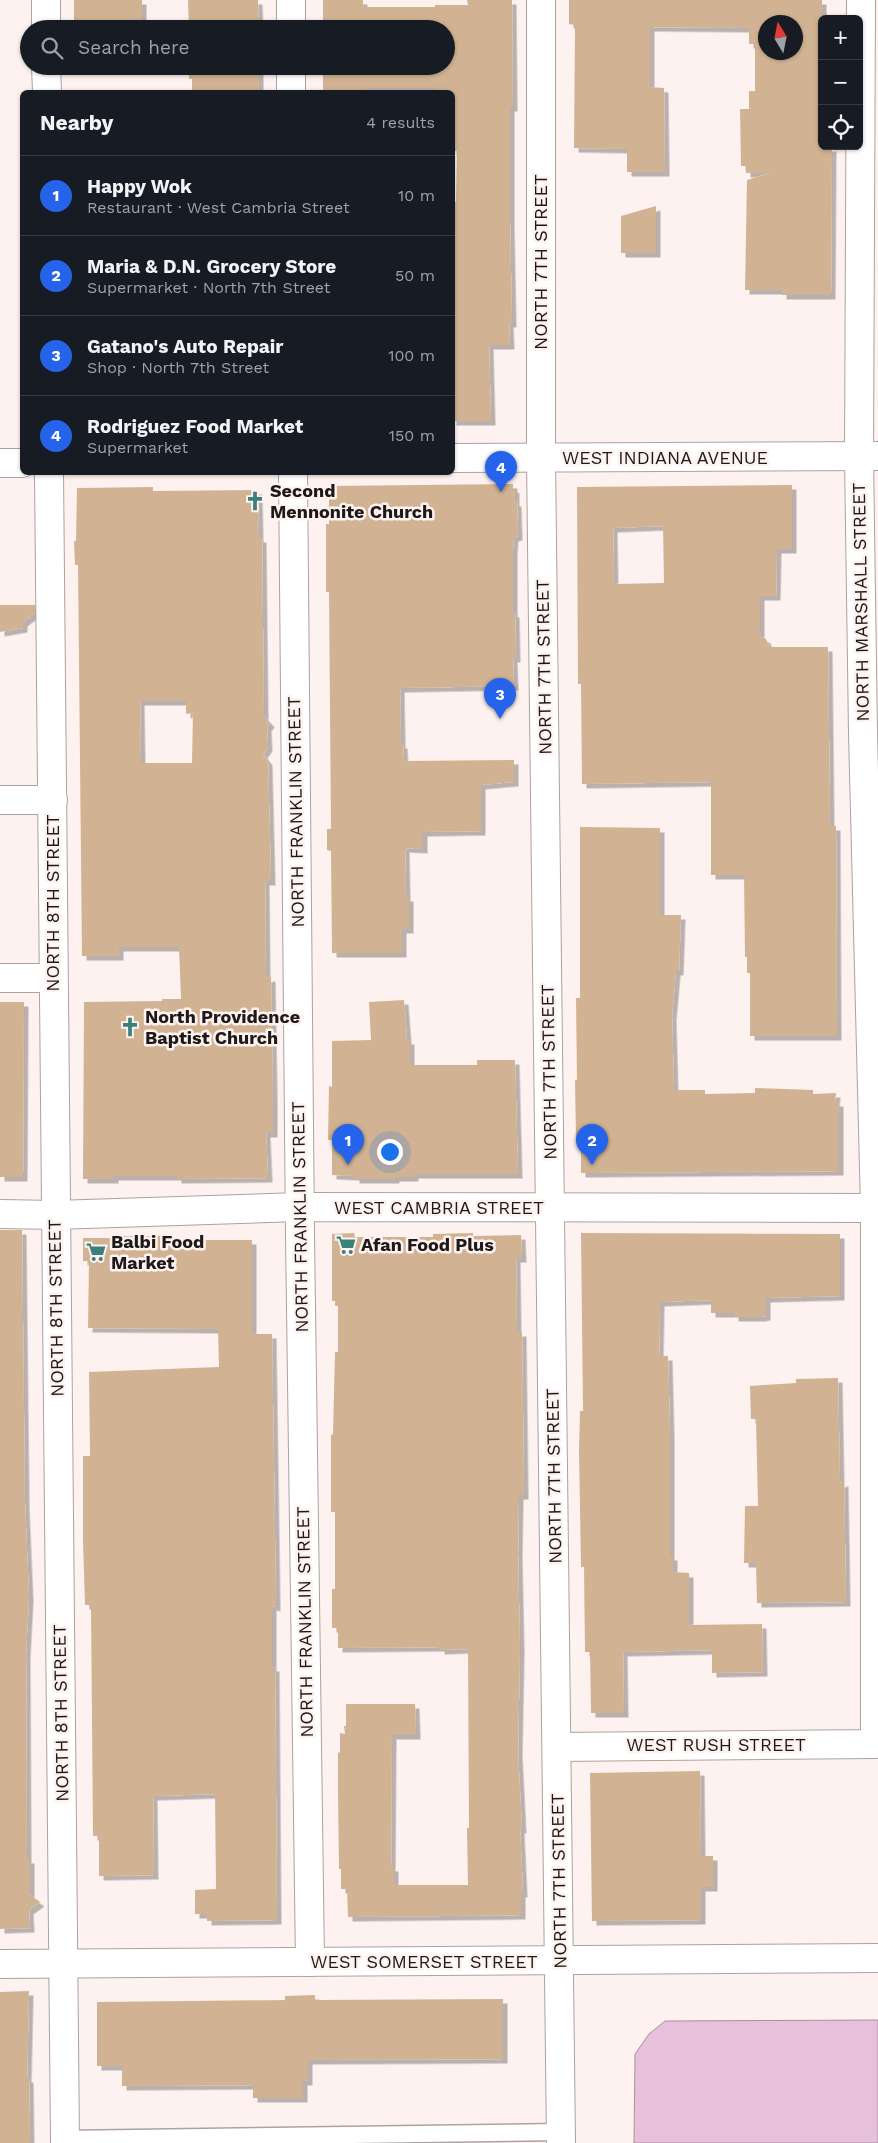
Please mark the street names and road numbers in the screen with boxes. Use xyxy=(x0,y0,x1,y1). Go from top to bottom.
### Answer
street label: NORTH 7TH STREET xyxy=(530,174,551,350)
street label: WEST INDIANA AVENUE xyxy=(562,447,768,468)
street label: NORTH MARSHALL STREET xyxy=(848,482,873,722)
street label: NORTH 7TH STREET xyxy=(531,579,556,755)
street label: NORTH FRANKLIN STREET xyxy=(283,696,308,928)
street label: NORTH 8TH STREET xyxy=(42,814,63,992)
street label: NORTH 7TH STREET xyxy=(536,984,561,1160)
street label: NORTH FRANKLIN STREET xyxy=(287,1101,312,1333)
street label: WEST CAMBRIA STREET xyxy=(334,1197,544,1218)
street label: NORTH 8TH STREET xyxy=(43,1219,68,1397)
street label: NORTH 7TH STREET xyxy=(541,1388,566,1564)
street label: NORTH FRANKLIN STREET xyxy=(292,1506,317,1738)
street label: NORTH 8TH STREET xyxy=(48,1624,73,1802)
street label: WEST RUSH STREET xyxy=(626,1734,806,1755)
street label: NORTH 7TH STREET xyxy=(546,1793,571,1969)
street label: WEST SOMERSET STREET xyxy=(310,1951,538,1972)

